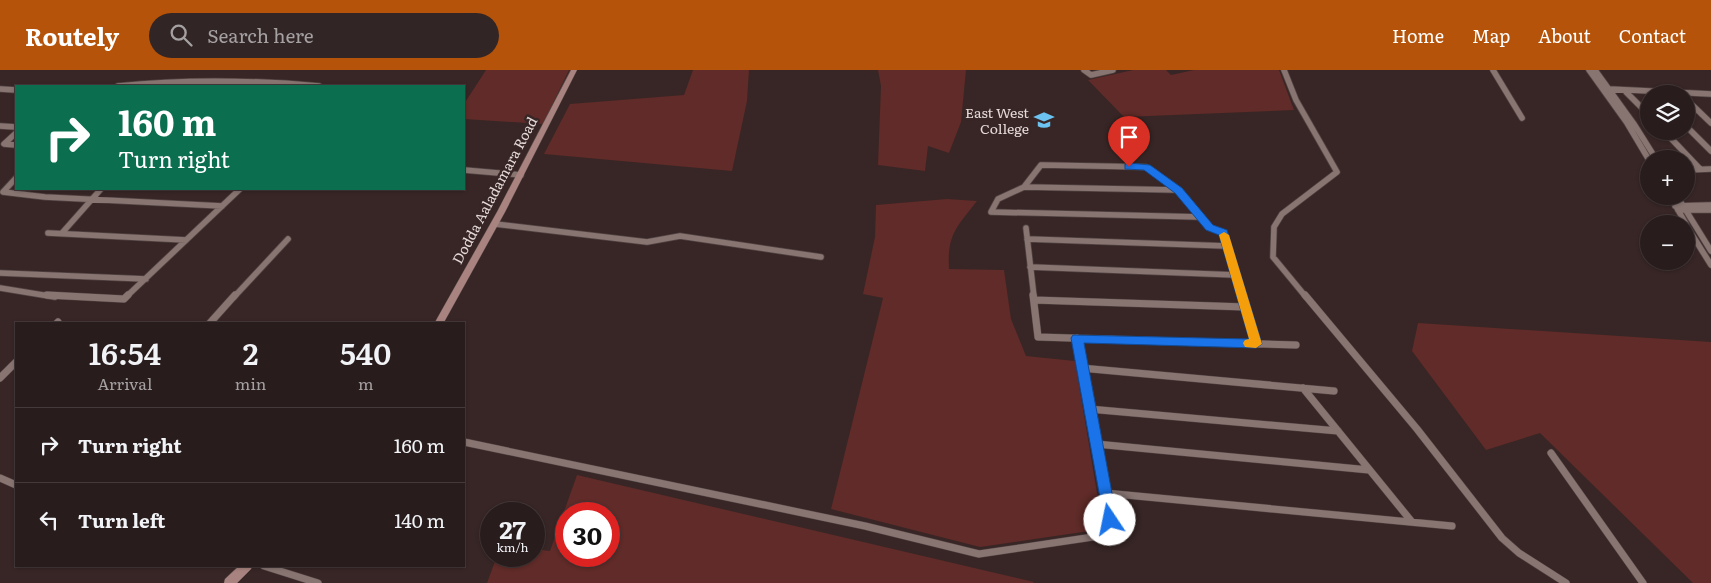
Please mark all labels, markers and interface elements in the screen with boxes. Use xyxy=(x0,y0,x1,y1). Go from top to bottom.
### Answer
search box xyxy=(149,13,499,58)
text: Routely xyxy=(25,18,119,53)
icon: search xyxy=(167,21,195,49)
text: Search here xyxy=(207,21,314,49)
text: Home xyxy=(1392,22,1444,49)
text: Map xyxy=(1472,22,1510,49)
text: About xyxy=(1538,22,1591,49)
text: Contact xyxy=(1619,22,1686,49)
map controls xyxy=(1640,85,1695,270)
button: layers xyxy=(1640,85,1695,140)
text: 160 m xyxy=(118,95,216,147)
place label: East West College xyxy=(965,102,1029,138)
icon: right xyxy=(35,105,100,170)
school or university icon: East West College xyxy=(1033,109,1055,131)
street label: Dodda Aaladamara Road xyxy=(447,112,542,267)
pin xyxy=(1108,116,1150,167)
icon: arrive xyxy=(1115,123,1143,151)
text: Turn right xyxy=(118,142,230,175)
button: + xyxy=(1640,150,1695,205)
button: − xyxy=(1640,215,1695,270)
text: 16:54 xyxy=(89,330,161,374)
text: 2 xyxy=(243,330,258,374)
text: 540 xyxy=(340,330,391,374)
text: Arrival xyxy=(98,371,152,395)
text: min xyxy=(235,371,266,395)
text: m xyxy=(358,371,373,395)
icon: right xyxy=(35,431,63,459)
text: Turn right xyxy=(78,431,182,459)
text: 160 m xyxy=(394,431,445,459)
position arrow xyxy=(1083,493,1135,545)
speed limit sign: 30 xyxy=(555,502,620,567)
icon: left xyxy=(35,506,63,534)
text: Turn left xyxy=(78,506,165,534)
text: 140 m xyxy=(394,506,445,534)
text: 27 xyxy=(499,510,526,547)
text: km/h xyxy=(497,538,528,556)

